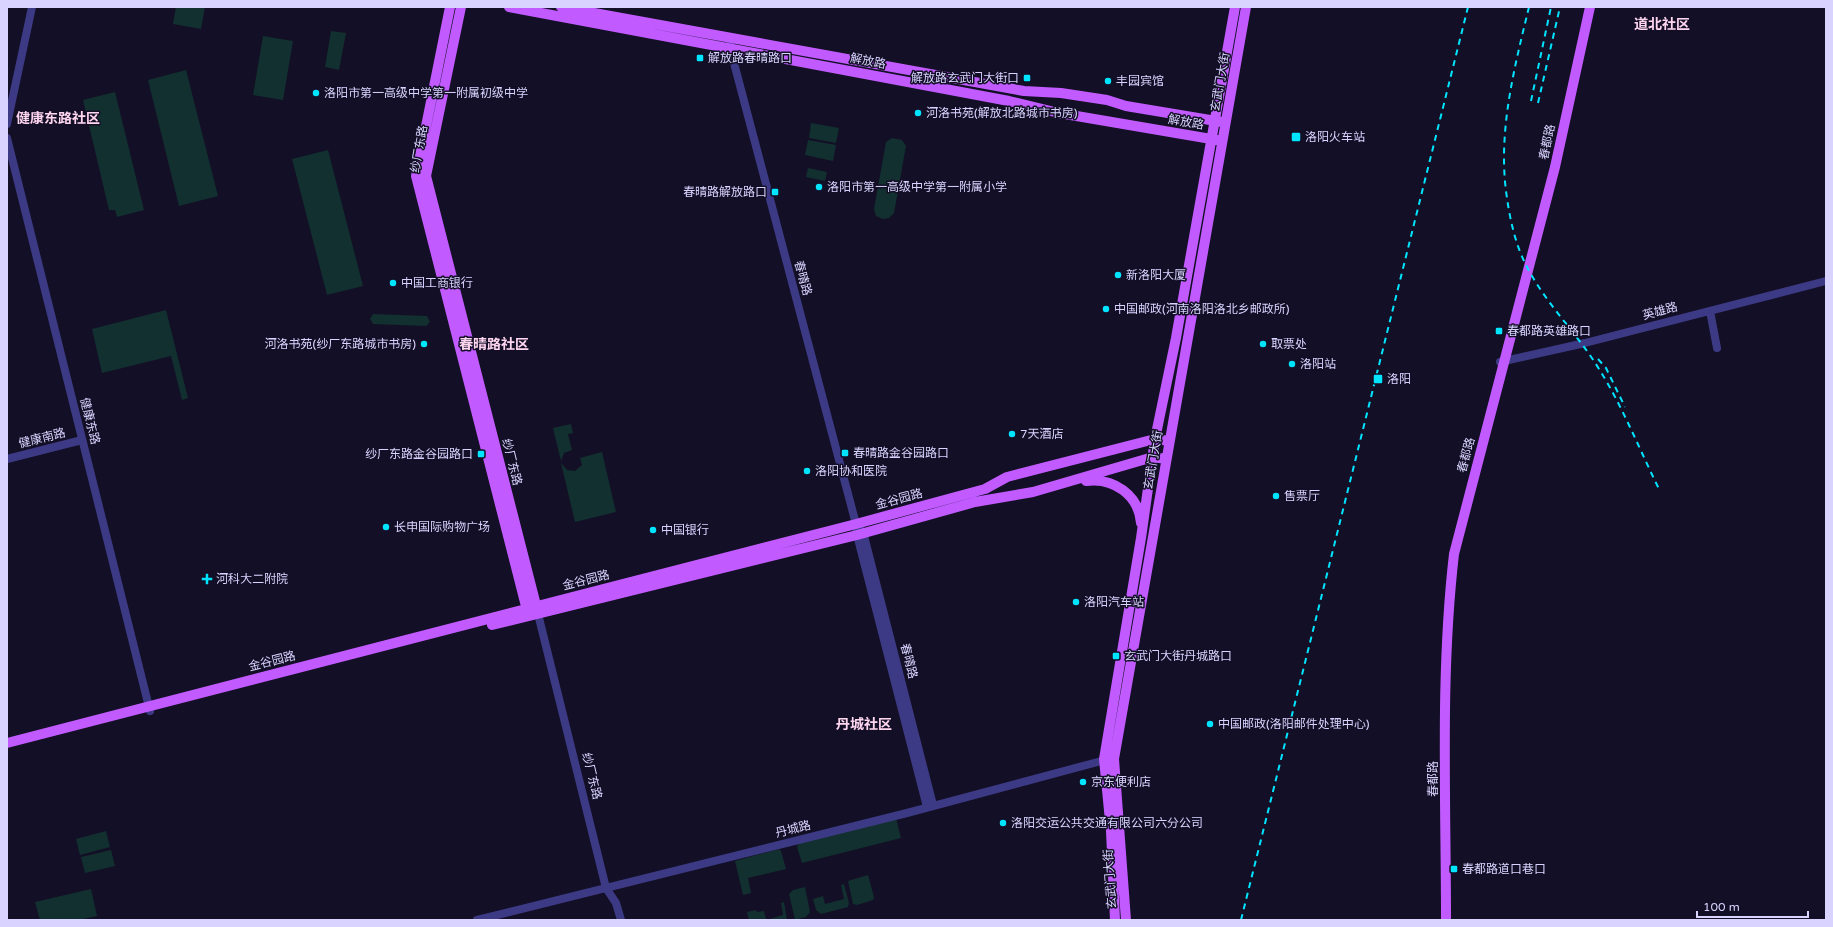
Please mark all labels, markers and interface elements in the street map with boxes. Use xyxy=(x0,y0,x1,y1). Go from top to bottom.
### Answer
district label: 道北社区 xyxy=(1634,16,1690,33)
place label: 解放路春晴路口 xyxy=(708,51,792,65)
street label: 解放路 xyxy=(849,51,887,71)
street label: 玄武门大街 xyxy=(1208,51,1232,113)
marker: 解放路春晴路口 xyxy=(695,53,705,63)
place label: 解放路玄武门大街口 xyxy=(911,71,1019,85)
marker: 解放路玄武门大街口 xyxy=(1022,73,1032,83)
place label: 丰园宾馆 xyxy=(1116,74,1164,88)
marker: 丰园宾馆 xyxy=(1103,76,1113,86)
place label: 洛阳市第一高级中学第一附属初级中学 xyxy=(324,86,528,100)
marker: 洛阳市第一高级中学第一附属初级中学 xyxy=(311,88,321,98)
place label: 河洛书苑(解放北路城市书房) xyxy=(926,106,1078,120)
marker: 河洛书苑(解放北路城市书房) xyxy=(913,108,923,118)
district label: 健康东路社区 xyxy=(16,110,100,127)
street label: 解放路 xyxy=(1167,112,1205,132)
street label: 春都路 xyxy=(1536,123,1558,161)
street label: 纱厂东路 xyxy=(408,124,430,174)
place label: 洛阳火车站 xyxy=(1305,130,1365,144)
marker: 洛阳火车站 xyxy=(1290,131,1302,143)
place label: 洛阳市第一高级中学第一附属小学 xyxy=(827,180,1007,194)
marker: 洛阳市第一高级中学第一附属小学 xyxy=(814,182,824,192)
place label: 春晴路解放路口 xyxy=(683,185,767,199)
marker: 春晴路解放路口 xyxy=(770,187,780,197)
street label: 春晴路 xyxy=(792,259,814,297)
place label: 新洛阳大厦 xyxy=(1126,268,1186,282)
marker: 新洛阳大厦 xyxy=(1113,270,1123,280)
place label: 中国工商银行 xyxy=(401,276,473,290)
marker: 中国工商银行 xyxy=(388,278,398,288)
street label: 英雄路 xyxy=(1641,300,1679,322)
place label: 中国邮政(河南洛阳洛北乡邮政所) xyxy=(1114,302,1290,316)
marker: 中国邮政(河南洛阳洛北乡邮政所) xyxy=(1101,304,1111,314)
place label: 春都路英雄路口 xyxy=(1507,324,1591,338)
marker: 春都路英雄路口 xyxy=(1494,326,1504,336)
district label: 春晴路社区 xyxy=(459,336,529,353)
place label: 河洛书苑(纱厂东路城市书房) xyxy=(265,337,416,351)
place label: 取票处 xyxy=(1271,337,1307,351)
marker: 河洛书苑(纱厂东路城市书房) xyxy=(419,339,429,349)
marker: 取票处 xyxy=(1258,339,1268,349)
place label: 洛阳站 xyxy=(1300,357,1336,371)
marker: 洛阳站 xyxy=(1287,359,1297,369)
place label: 洛阳 xyxy=(1387,372,1411,386)
marker: 洛阳 xyxy=(1372,373,1384,385)
street label: 健康东路 xyxy=(77,396,103,446)
street label: 健康南路 xyxy=(17,425,67,451)
place label: 7天酒店 xyxy=(1020,427,1064,441)
marker: 7天酒店 xyxy=(1007,429,1017,439)
street label: 玄武门大街 xyxy=(1141,429,1165,491)
street label: 春都路 xyxy=(1455,436,1477,474)
street label: 纱厂东路 xyxy=(499,437,525,487)
place label: 春晴路金谷园路口 xyxy=(853,446,949,460)
place label: 纱厂东路金谷园路口 xyxy=(365,447,473,461)
marker: 春晴路金谷园路口 xyxy=(840,448,850,458)
marker: 纱厂东路金谷园路口 xyxy=(476,449,486,459)
place label: 洛阳协和医院 xyxy=(815,464,887,478)
marker: 洛阳协和医院 xyxy=(802,466,812,476)
street label: 金谷园路 xyxy=(874,486,924,512)
place label: 售票厅 xyxy=(1284,489,1320,503)
marker: 售票厅 xyxy=(1271,491,1281,501)
place label: 长申国际购物广场 xyxy=(394,520,490,534)
marker: 长申国际购物广场 xyxy=(381,522,391,532)
place label: 中国银行 xyxy=(661,523,709,537)
marker: 中国银行 xyxy=(648,525,658,535)
street label: 金谷园路 xyxy=(561,567,611,593)
place label: 河科大二附院 xyxy=(216,572,288,586)
marker: 河科大二附院 xyxy=(201,573,213,585)
place label: 洛阳汽车站 xyxy=(1084,595,1144,609)
marker: 洛阳汽车站 xyxy=(1071,597,1081,607)
street label: 春晴路 xyxy=(898,642,920,680)
street label: 金谷园路 xyxy=(247,648,297,674)
place label: 玄武门大街丹城路口 xyxy=(1124,649,1232,663)
marker: 玄武门大街丹城路口 xyxy=(1111,651,1121,661)
district label: 丹城社区 xyxy=(836,716,892,733)
place label: 中国邮政(洛阳邮件处理中心) xyxy=(1218,717,1370,731)
marker: 中国邮政(洛阳邮件处理中心) xyxy=(1205,719,1215,729)
street label: 纱厂东路 xyxy=(579,751,605,801)
street label: 春都路 xyxy=(1426,761,1440,797)
place label: 京东便利店 xyxy=(1091,775,1151,789)
marker: 京东便利店 xyxy=(1078,777,1088,787)
place label: 洛阳交运公共交通有限公司六分公司 xyxy=(1011,816,1203,830)
street label: 丹城路 xyxy=(774,818,812,840)
marker: 洛阳交运公共交通有限公司六分公司 xyxy=(998,818,1008,828)
street label: 玄武门大街 xyxy=(1101,849,1119,909)
place label: 春都路道口巷口 xyxy=(1462,862,1546,876)
marker: 春都路道口巷口 xyxy=(1449,864,1459,874)
scale bar xyxy=(1697,893,1808,919)
text: 100 m xyxy=(1703,900,1740,914)

